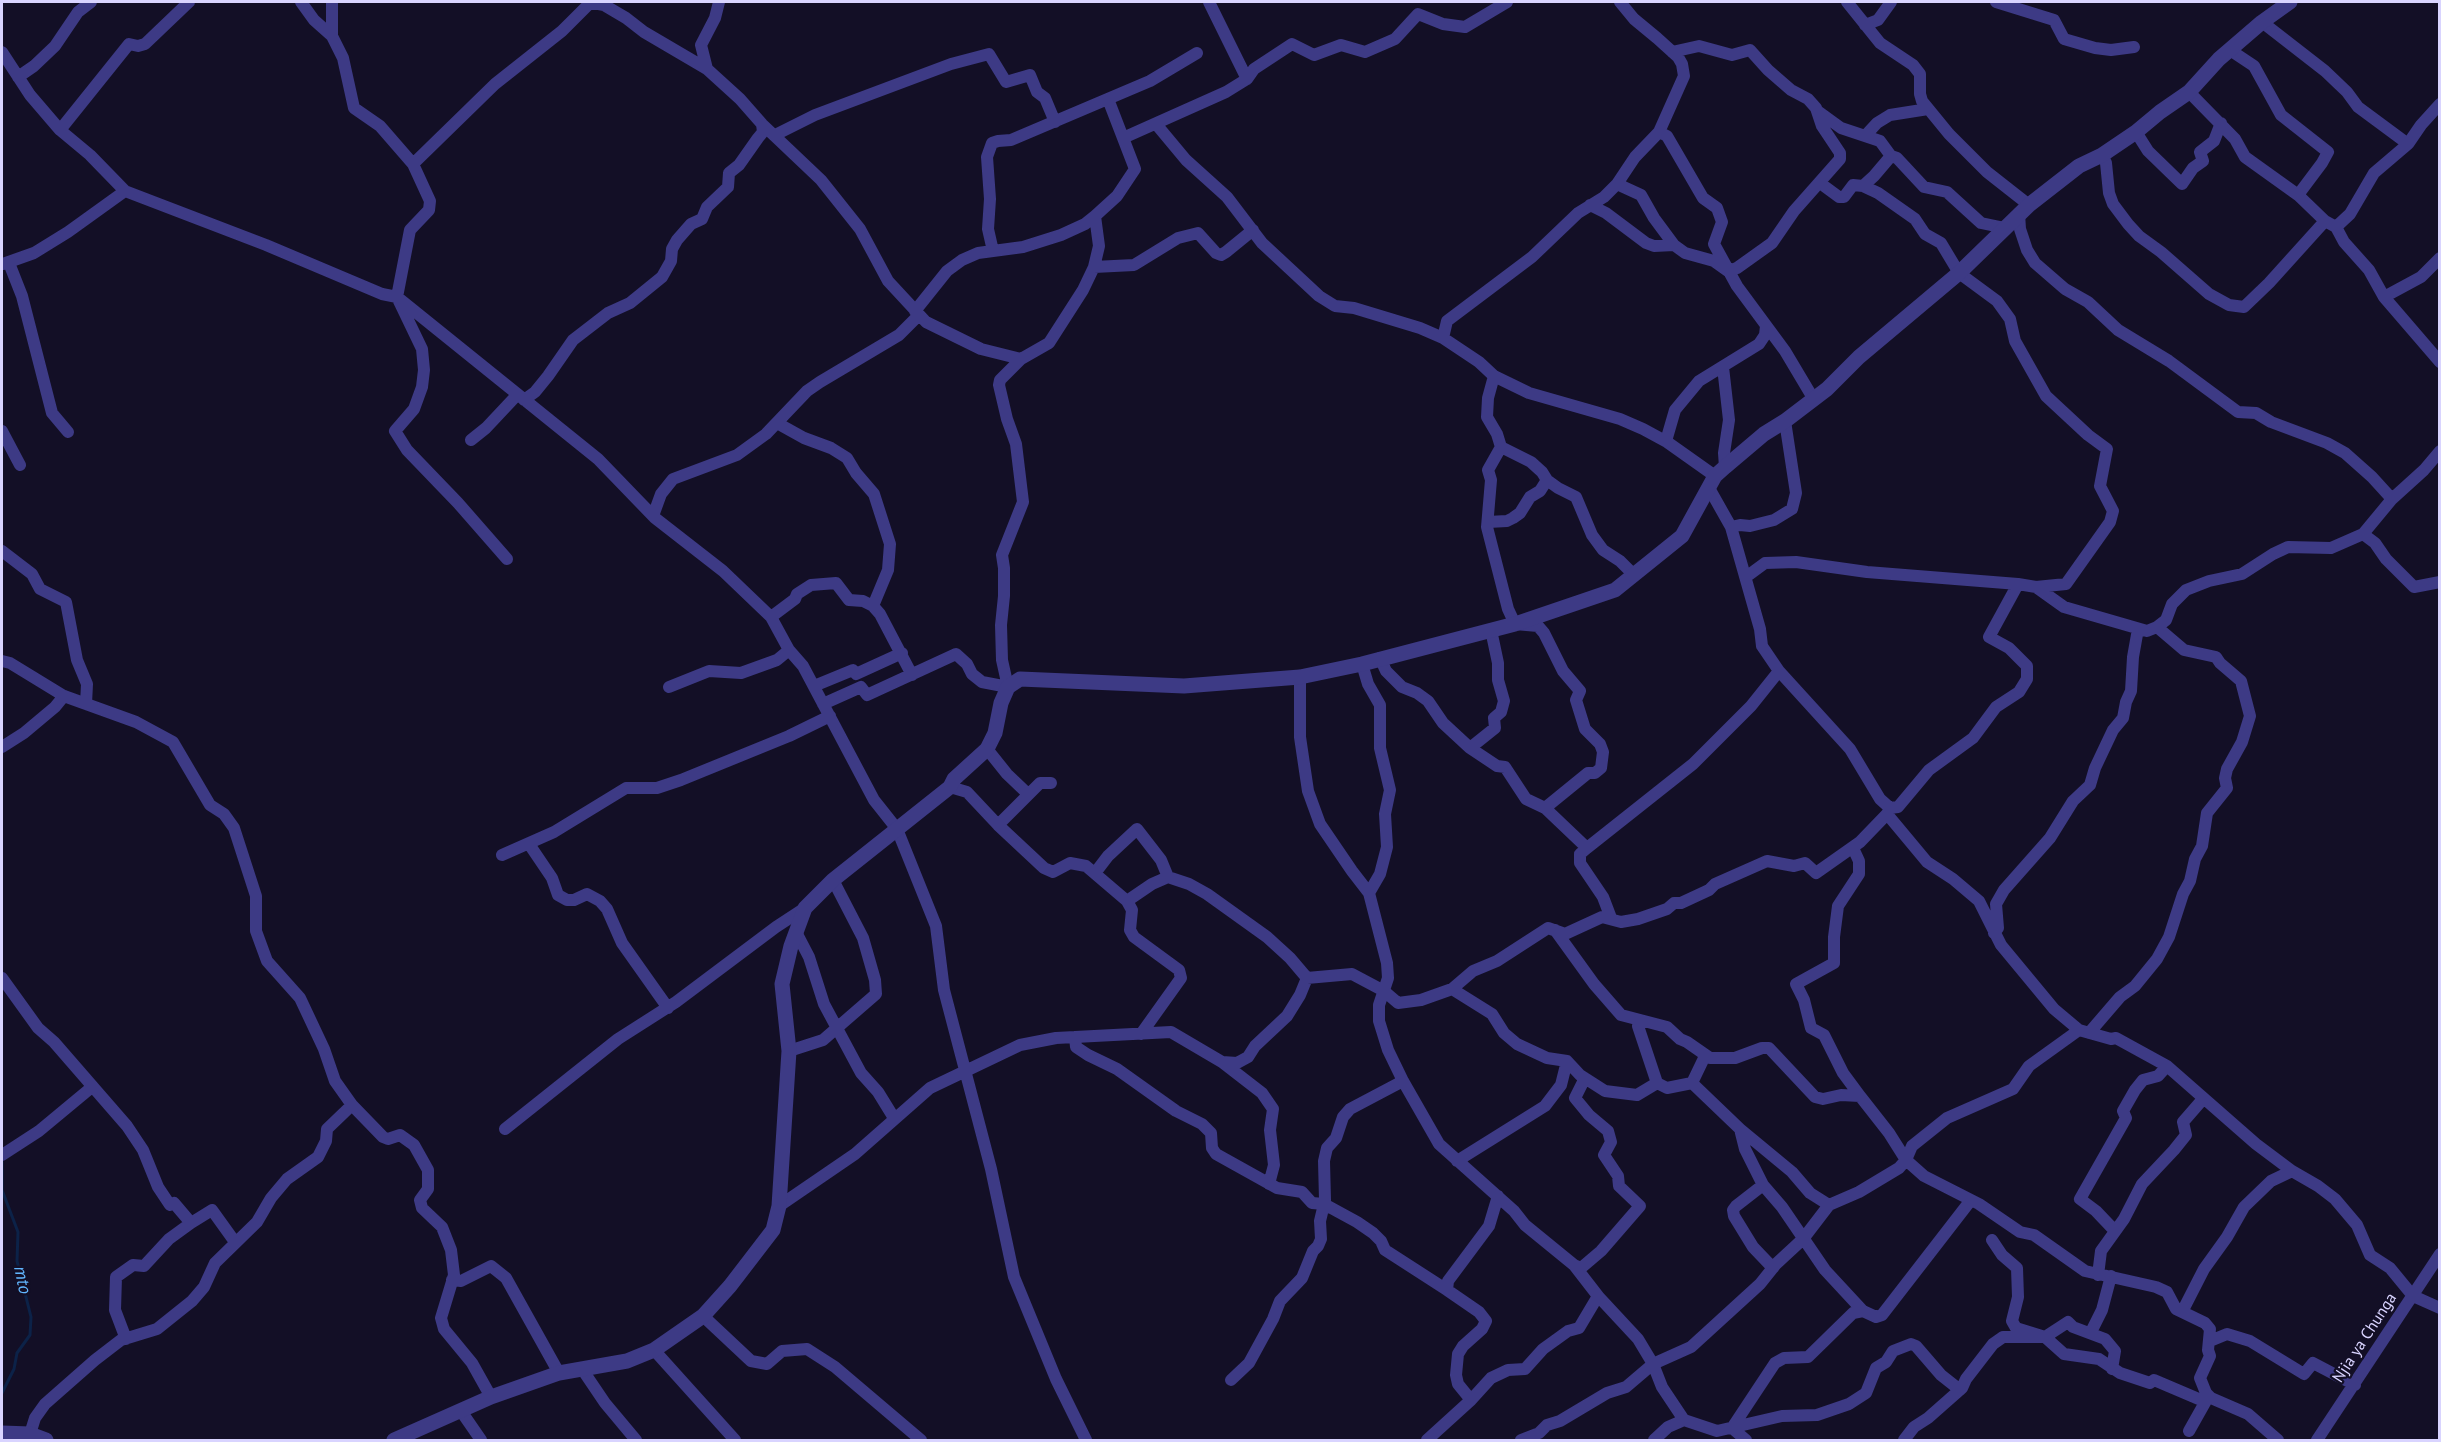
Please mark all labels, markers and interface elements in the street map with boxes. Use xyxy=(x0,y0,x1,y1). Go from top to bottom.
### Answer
water label: mto xyxy=(8,1264,36,1296)
street label: Njia ya Chunga xyxy=(2329,1290,2401,1386)

